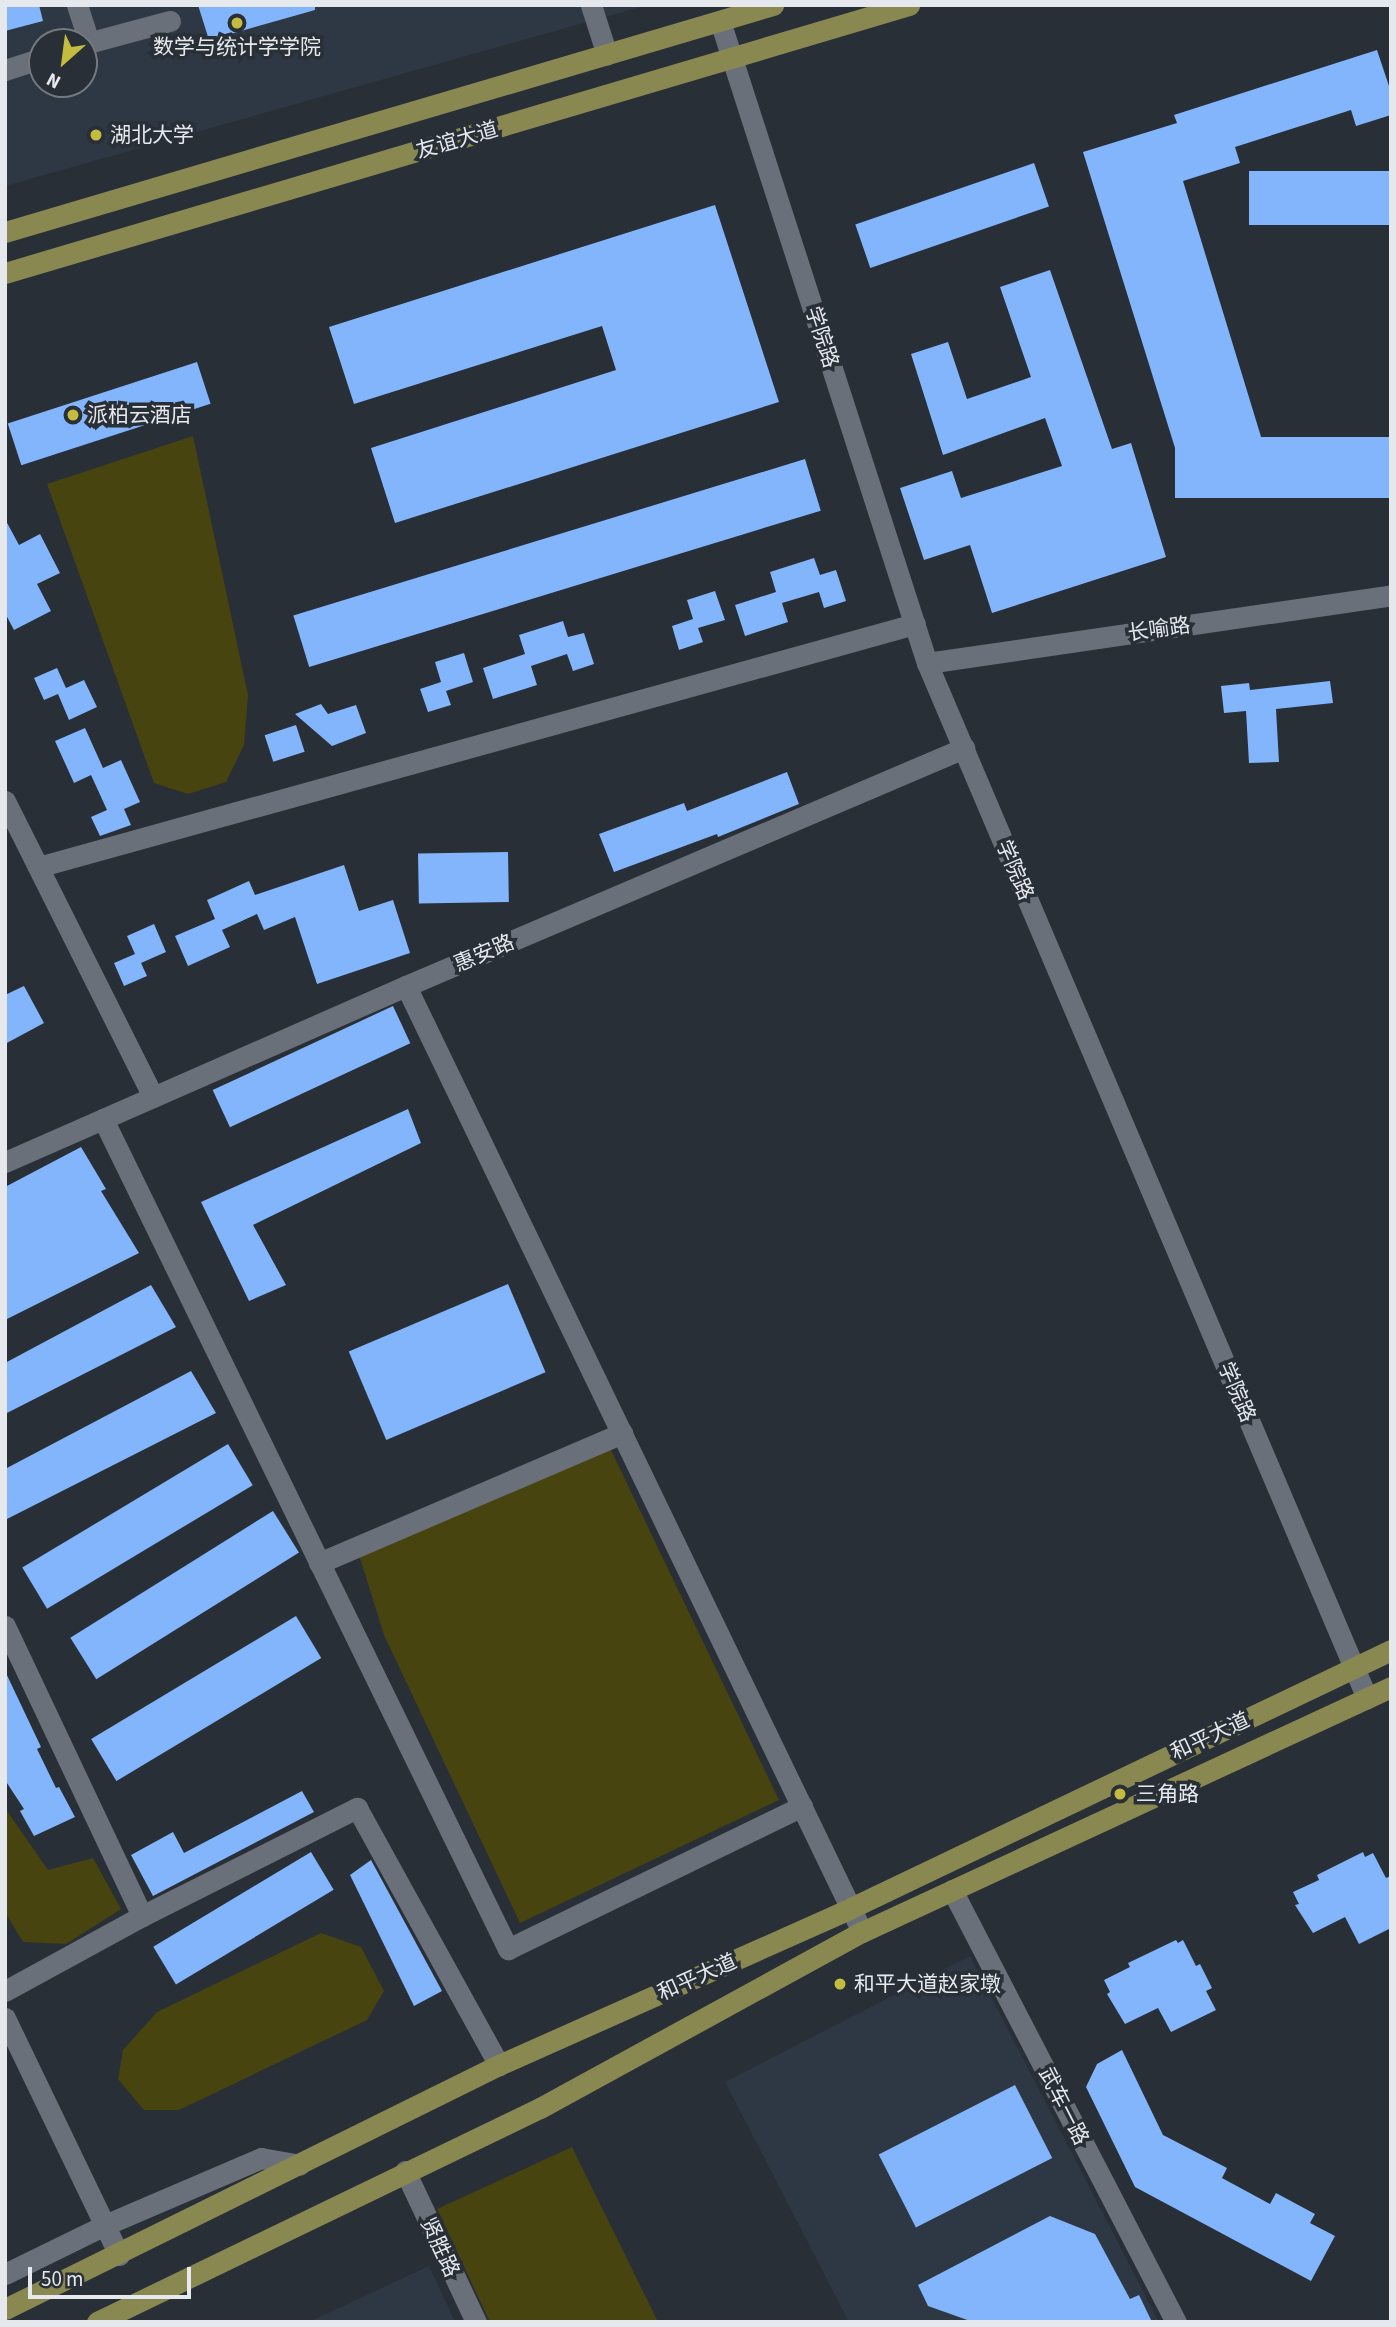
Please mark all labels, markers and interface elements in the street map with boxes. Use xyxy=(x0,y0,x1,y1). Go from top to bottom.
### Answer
marker: 数学与统计学学院 xyxy=(229,15,245,31)
north arrow xyxy=(28,28,98,98)
place label: 数学与统计学学院 xyxy=(153,34,321,60)
text: N xyxy=(42,65,66,95)
street label: 友谊大道 xyxy=(413,116,501,164)
place label: 湖北大学 xyxy=(110,122,194,148)
marker: 湖北大学 xyxy=(88,127,104,143)
street label: 学院路 xyxy=(800,303,844,371)
place label: 派柏云酒店 xyxy=(87,402,192,428)
marker: 派柏云酒店 xyxy=(65,407,81,423)
street label: 长喻路 xyxy=(1126,612,1192,646)
street label: 学院路 xyxy=(991,836,1039,904)
street label: 惠安路 xyxy=(450,929,518,977)
street label: 学院路 xyxy=(1213,1358,1261,1426)
street label: 和平大道 xyxy=(1167,1707,1253,1765)
place label: 三角路 xyxy=(1136,1781,1199,1807)
marker: 三角路 xyxy=(1110,1784,1130,1804)
street label: 和平大道 xyxy=(654,1948,740,2006)
place label: 和平大道赵家墩 xyxy=(854,1971,1001,1997)
marker: 和平大道赵家墩 xyxy=(832,1976,848,1992)
street label: 武车一路 xyxy=(1034,2063,1094,2149)
street label: 贤胜路 xyxy=(415,2213,465,2281)
scale bar xyxy=(32,2254,194,2298)
text: 50 m xyxy=(41,2264,83,2294)

